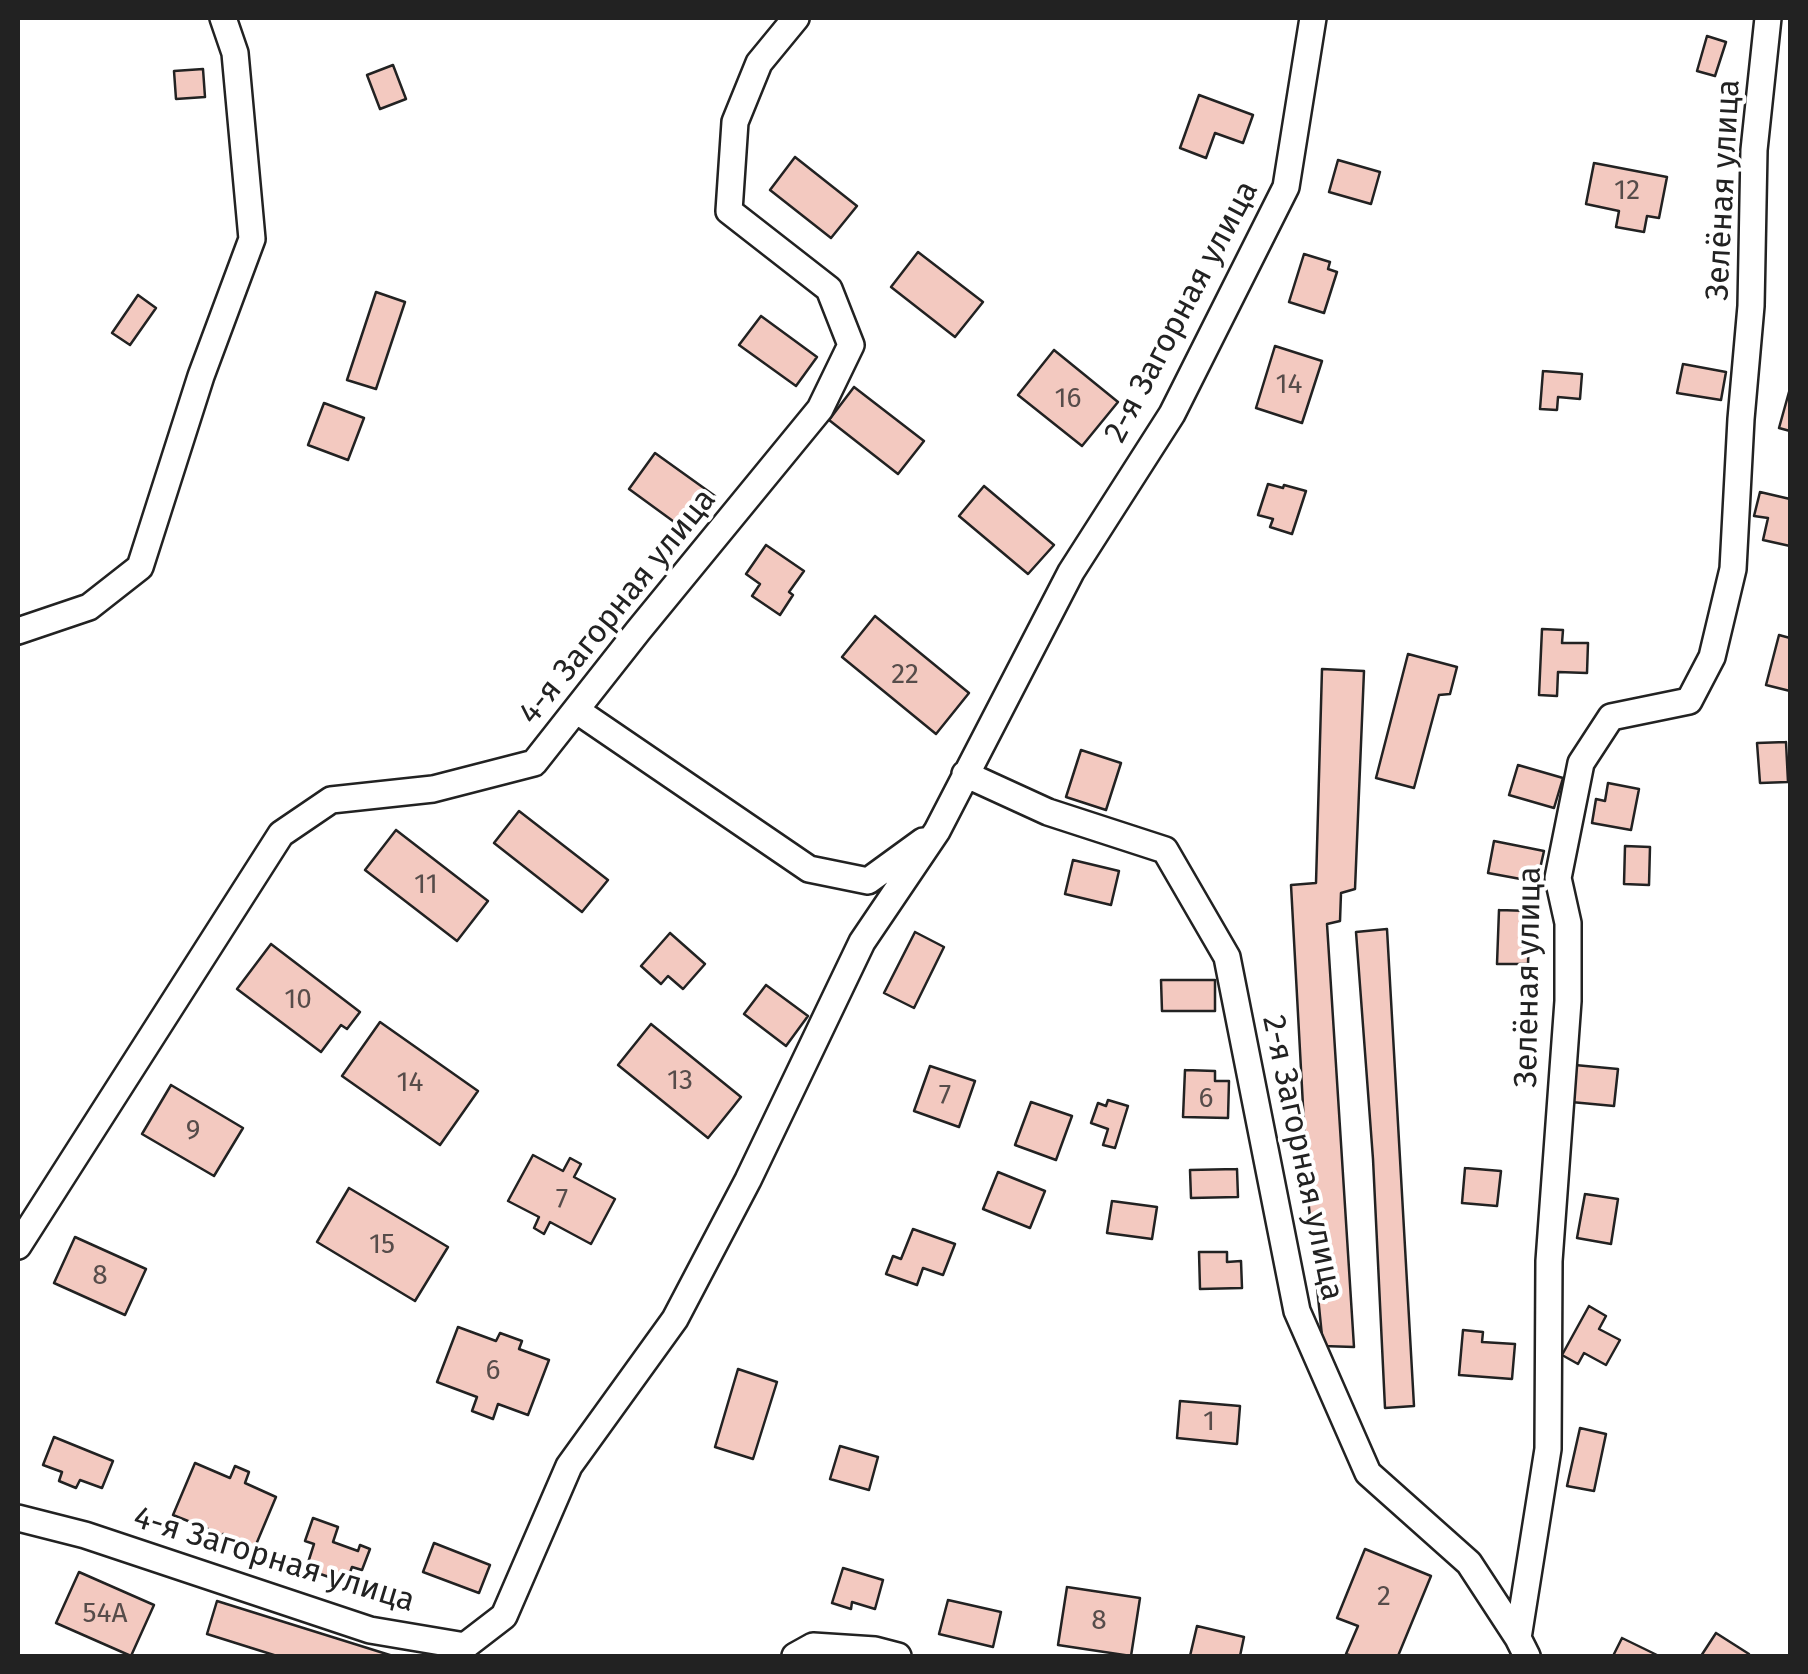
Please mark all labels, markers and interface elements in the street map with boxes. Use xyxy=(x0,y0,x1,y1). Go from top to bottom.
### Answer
street label: Зелёная улица xyxy=(1699,78,1749,302)
house number: 12 xyxy=(1614,174,1640,208)
street label: 2-я Загорная улица xyxy=(1097,175,1267,449)
house number: 14 xyxy=(1275,368,1303,402)
house number: 16 xyxy=(1054,382,1082,416)
street label: 4-я Загорная улица xyxy=(511,481,725,733)
house number: 22 xyxy=(891,658,919,692)
street label: Зелёная улица xyxy=(1508,866,1550,1088)
house number: 11 xyxy=(414,868,438,902)
house number: 10 xyxy=(284,983,312,1017)
street label: 2-я Загорная улица xyxy=(1253,1012,1351,1304)
house number: 13 xyxy=(667,1064,693,1098)
house number: 14 xyxy=(396,1066,424,1100)
house number: 7 xyxy=(939,1079,951,1113)
house number: 6 xyxy=(1199,1082,1213,1116)
house number: 9 xyxy=(186,1114,200,1148)
house number: 7 xyxy=(556,1183,568,1217)
house number: 15 xyxy=(369,1228,395,1262)
house number: 8 xyxy=(92,1259,108,1293)
house number: 6 xyxy=(486,1354,500,1388)
house number: 1 xyxy=(1203,1405,1215,1439)
street label: 4-я Загорная улица xyxy=(129,1499,419,1621)
house number: 2 xyxy=(1377,1580,1391,1614)
house number: 54А xyxy=(83,1597,127,1631)
house number: 8 xyxy=(1091,1604,1107,1638)

